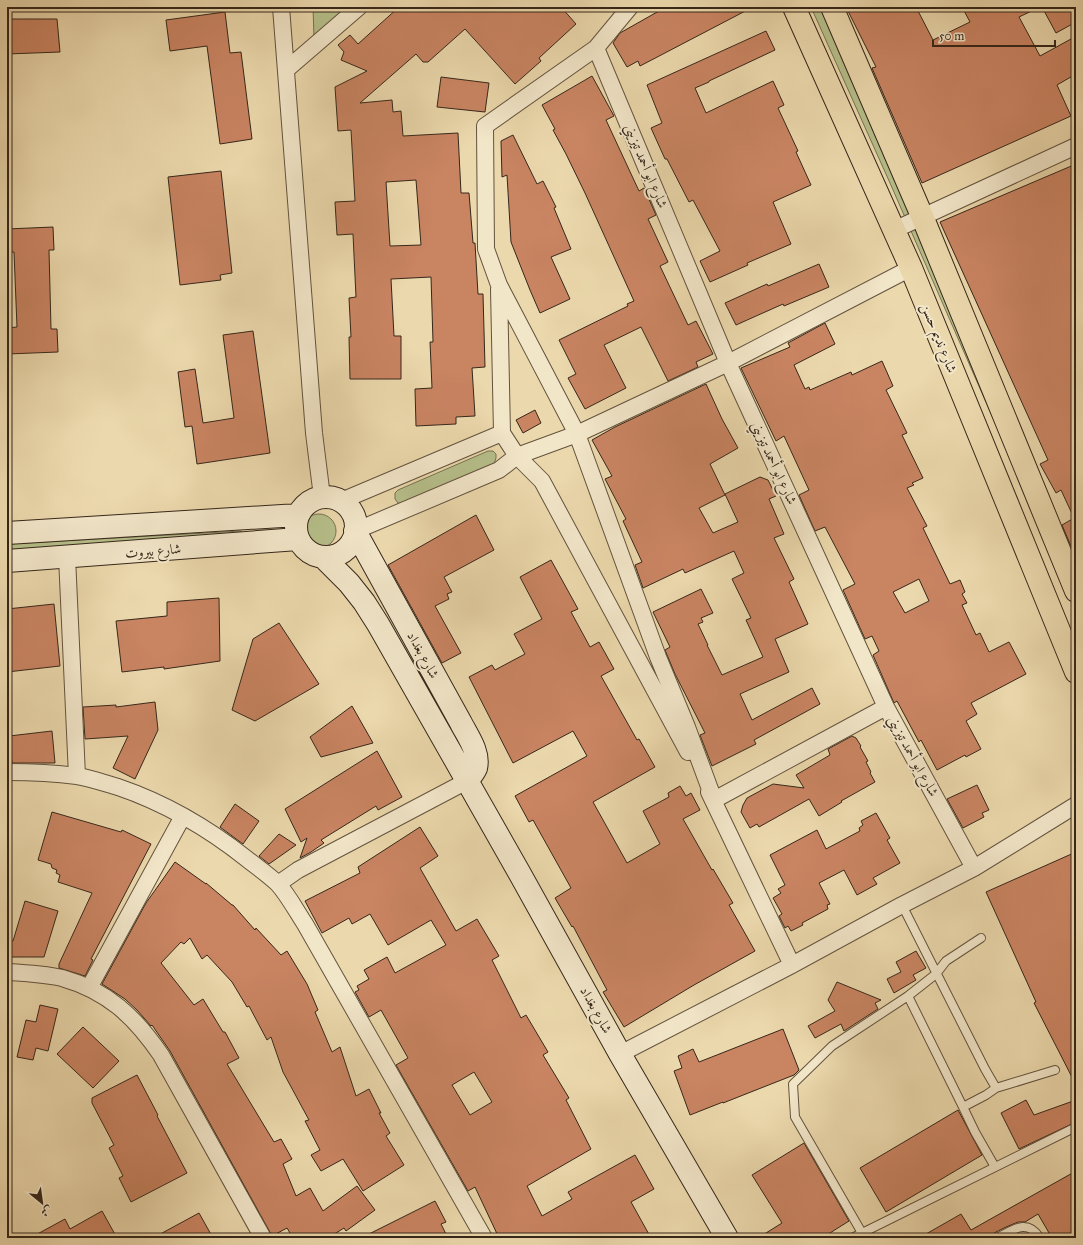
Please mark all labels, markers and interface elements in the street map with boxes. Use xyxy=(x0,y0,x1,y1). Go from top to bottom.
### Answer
scale bar xyxy=(933,22,1055,48)
text: 50 m xyxy=(939,29,964,43)
street label: شارع ابو أحمد تيزيني xyxy=(617,121,673,212)
street label: شارع نديم حسن xyxy=(914,301,961,377)
street label: شارع ابو أحمد تيزيني xyxy=(744,418,802,509)
street label: شارع بيروت xyxy=(124,540,182,565)
street label: شارع بغداد xyxy=(401,629,443,683)
street label: شارع ابو أحمد تيزيني xyxy=(880,712,944,801)
street label: شارع بغداد xyxy=(574,984,616,1038)
north arrow xyxy=(22,1183,62,1223)
text: ش xyxy=(39,1203,55,1220)

